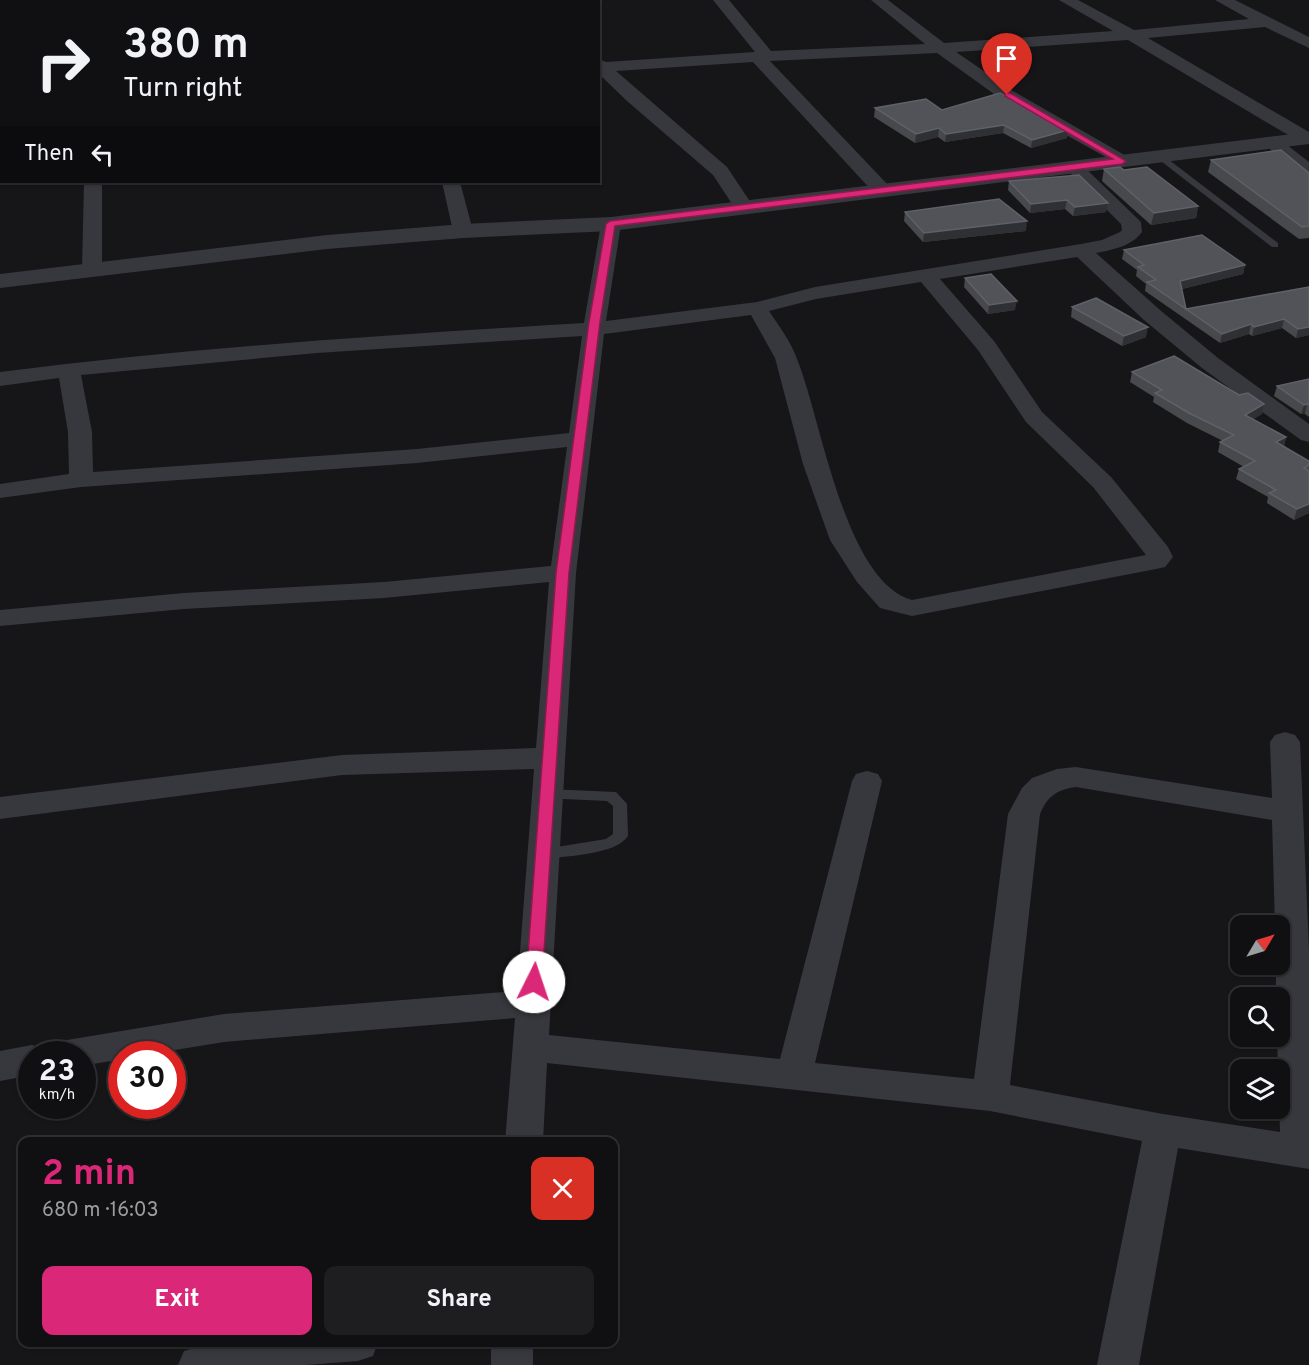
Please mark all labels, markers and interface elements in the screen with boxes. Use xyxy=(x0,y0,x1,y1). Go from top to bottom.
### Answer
text: 380 m xyxy=(123,20,249,73)
icon: right xyxy=(24,24,102,102)
pin xyxy=(981,33,1032,95)
icon: arrive xyxy=(990,42,1023,75)
text: Turn right xyxy=(123,72,242,106)
icon: left xyxy=(86,138,119,171)
text: Then xyxy=(24,141,74,168)
north arrow xyxy=(1230,915,1290,975)
map controls xyxy=(1230,915,1290,1119)
position arrow xyxy=(502,950,566,1014)
button: search xyxy=(1230,987,1290,1047)
speed limit sign: 30 xyxy=(108,1041,186,1119)
text: 23 xyxy=(39,1054,75,1091)
button: layers xyxy=(1230,1059,1290,1119)
text: km/h xyxy=(39,1086,75,1105)
text: 2 min xyxy=(42,1152,136,1198)
button: close xyxy=(531,1157,594,1220)
text: 680 m · 16:03 xyxy=(42,1198,159,1224)
button: Exit xyxy=(42,1266,312,1335)
button: Share xyxy=(324,1266,594,1335)

